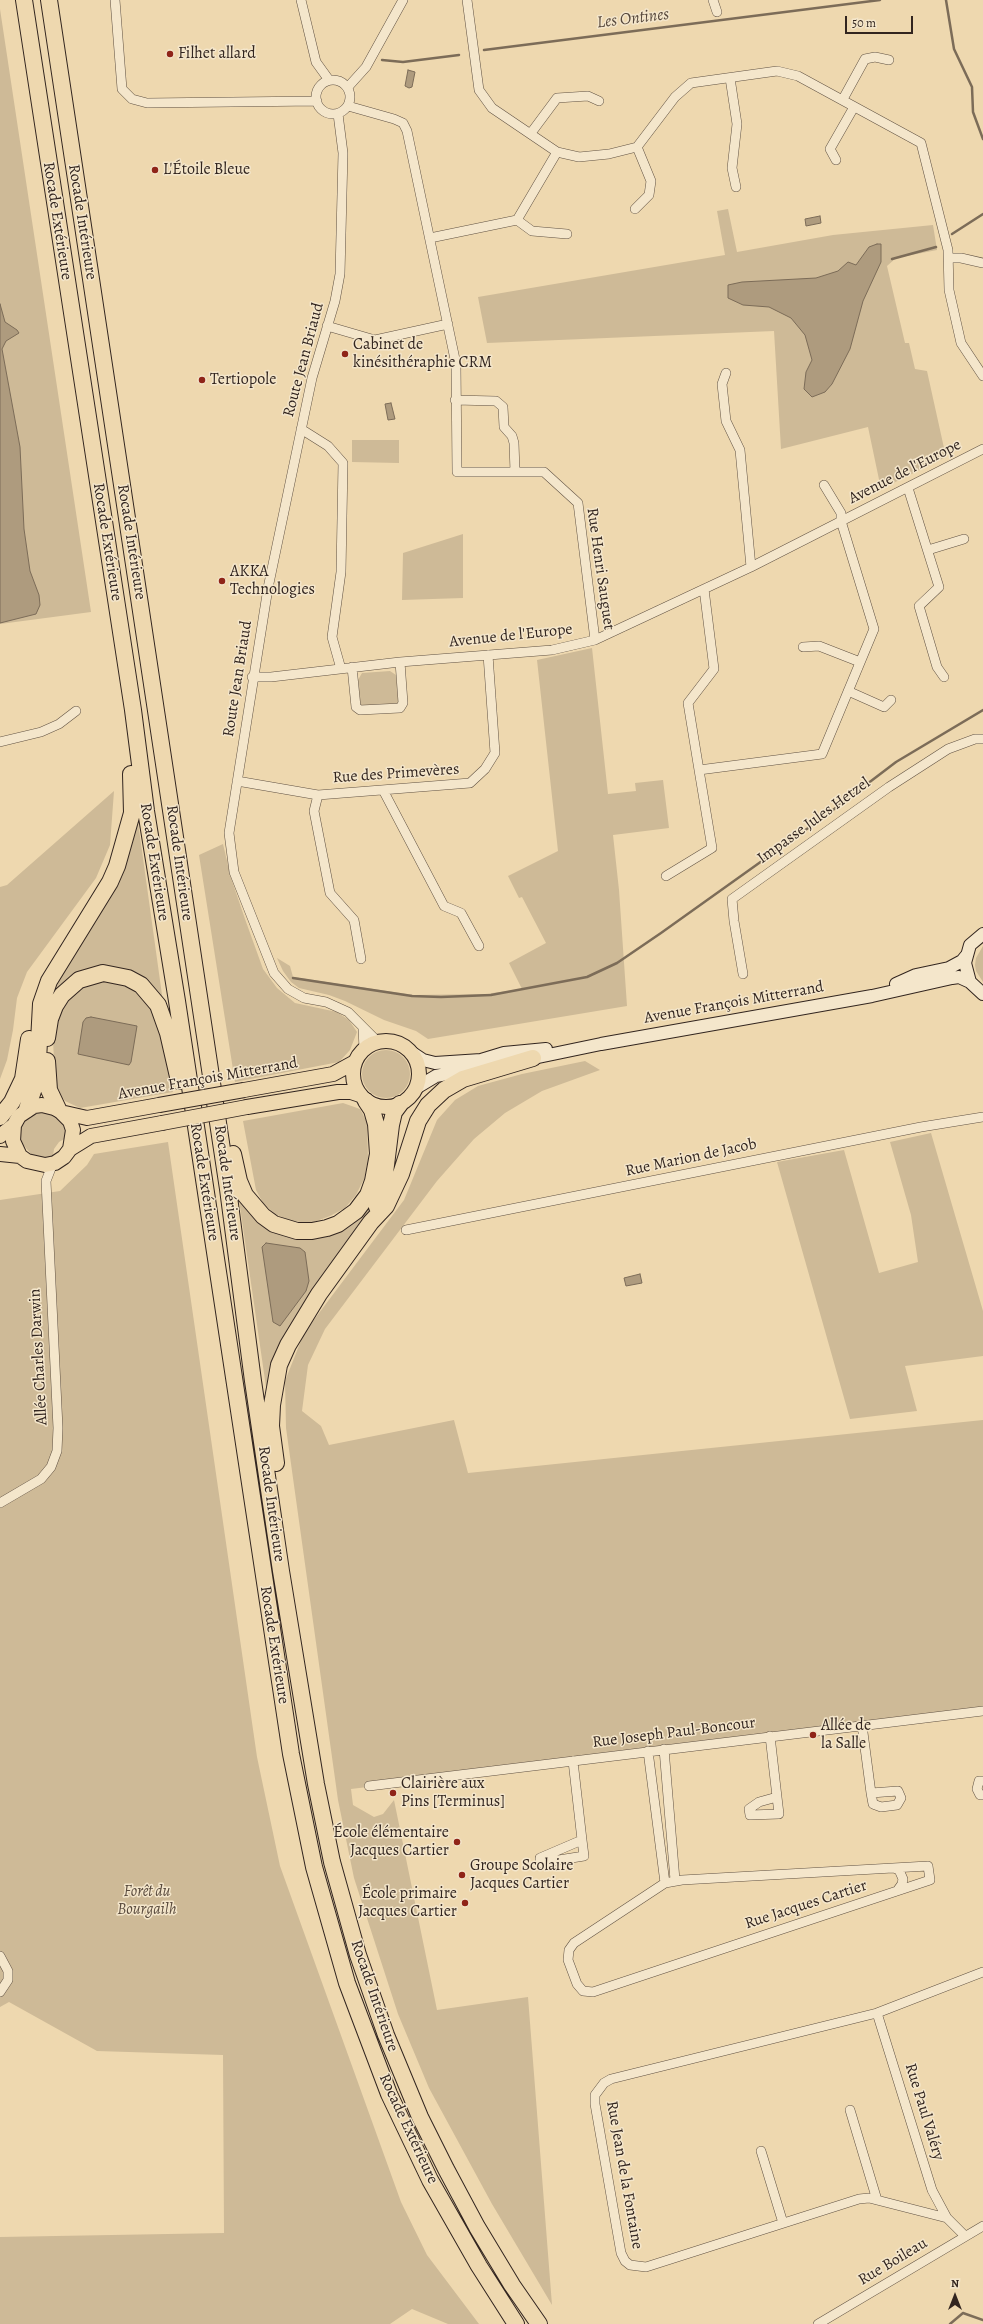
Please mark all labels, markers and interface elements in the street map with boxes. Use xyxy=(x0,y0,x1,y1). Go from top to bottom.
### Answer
water label: Les Ontines xyxy=(596,4,670,34)
scale bar xyxy=(847,8,915,34)
text: 50 m xyxy=(852,15,876,31)
place label: Filhet allard xyxy=(178,44,256,64)
marker: Filhet allard xyxy=(165,49,175,59)
place label: L'Étoile Bleue xyxy=(163,160,250,180)
street label: Rocade Extérieure xyxy=(38,161,76,281)
street label: Rocade Intérieure xyxy=(63,163,101,281)
marker: L'Étoile Bleue xyxy=(150,165,160,175)
street label: Route Jean Briaud xyxy=(280,301,328,419)
place label: Cabinet de kinésithéraphie CRM xyxy=(353,335,492,373)
marker: Cabinet de kinésithéraphie CRM xyxy=(340,349,350,359)
place label: Tertiopole xyxy=(210,370,276,390)
marker: Tertiopole xyxy=(197,375,207,385)
street label: Avenue de l'Europe xyxy=(845,435,965,509)
street label: Rocade Extérieure xyxy=(88,482,126,602)
street label: Rocade Intérieure xyxy=(112,483,150,601)
street label: Rue Henri Sauguet xyxy=(582,507,618,631)
place label: AKKA Technologies xyxy=(230,562,315,600)
marker: AKKA Technologies xyxy=(217,576,227,586)
street label: Route Jean Briaud xyxy=(219,620,257,738)
street label: Avenue de l'Europe xyxy=(448,620,574,652)
street label: Rue des Primevères xyxy=(332,760,460,788)
street label: Impasse Jules Hetzel xyxy=(754,774,874,868)
street label: Rocade Extérieure xyxy=(135,802,173,922)
street label: Rocade Intérieure xyxy=(161,804,197,922)
street label: Avenue François Mitterrand xyxy=(643,978,825,1028)
street label: Avenue François Mitterrand xyxy=(117,1054,299,1104)
street label: Rocade Extérieure xyxy=(185,1122,223,1242)
street label: Rocade Intérieure xyxy=(209,1124,245,1242)
street label: Rue Marion de Jacob xyxy=(624,1135,758,1181)
street label: Allée Charles Darwin xyxy=(26,1288,52,1426)
street label: Rocade Intérieure xyxy=(253,1445,289,1563)
street label: Rocade Extérieure xyxy=(255,1585,293,1705)
street label: Rue Joseph Paul-Boncour xyxy=(591,1713,757,1753)
place label: Allée de la Salle xyxy=(821,1716,871,1754)
marker: Allée de la Salle xyxy=(808,1730,818,1740)
place label: Clairière aux Pins [Terminus] xyxy=(401,1774,505,1812)
marker: Clairière aux Pins [Terminus] xyxy=(388,1788,398,1798)
place label: École élémentaire Jacques Cartier xyxy=(333,1823,449,1861)
marker: École élémentaire Jacques Cartier xyxy=(452,1837,462,1847)
place label: Groupe Scolaire Jacques Cartier xyxy=(470,1856,573,1894)
marker: Groupe Scolaire Jacques Cartier xyxy=(457,1870,467,1880)
street label: Rue Jacques Cartier xyxy=(742,1876,870,1934)
park label: Forêt du Bourgailh xyxy=(117,1882,177,1920)
place label: École primaire Jacques Cartier xyxy=(358,1884,457,1922)
marker: École primaire Jacques Cartier xyxy=(460,1898,470,1908)
street label: Rocade Intérieure xyxy=(346,1938,402,2054)
street label: Rue Paul Valéry xyxy=(900,2061,948,2163)
street label: Rocade Extérieure xyxy=(374,2071,442,2187)
street label: Rue Jean de la Fontaine xyxy=(601,2099,647,2251)
street label: Rue Boileau xyxy=(855,2234,931,2290)
north arrow xyxy=(935,2276,975,2316)
text: N xyxy=(951,2276,959,2291)

